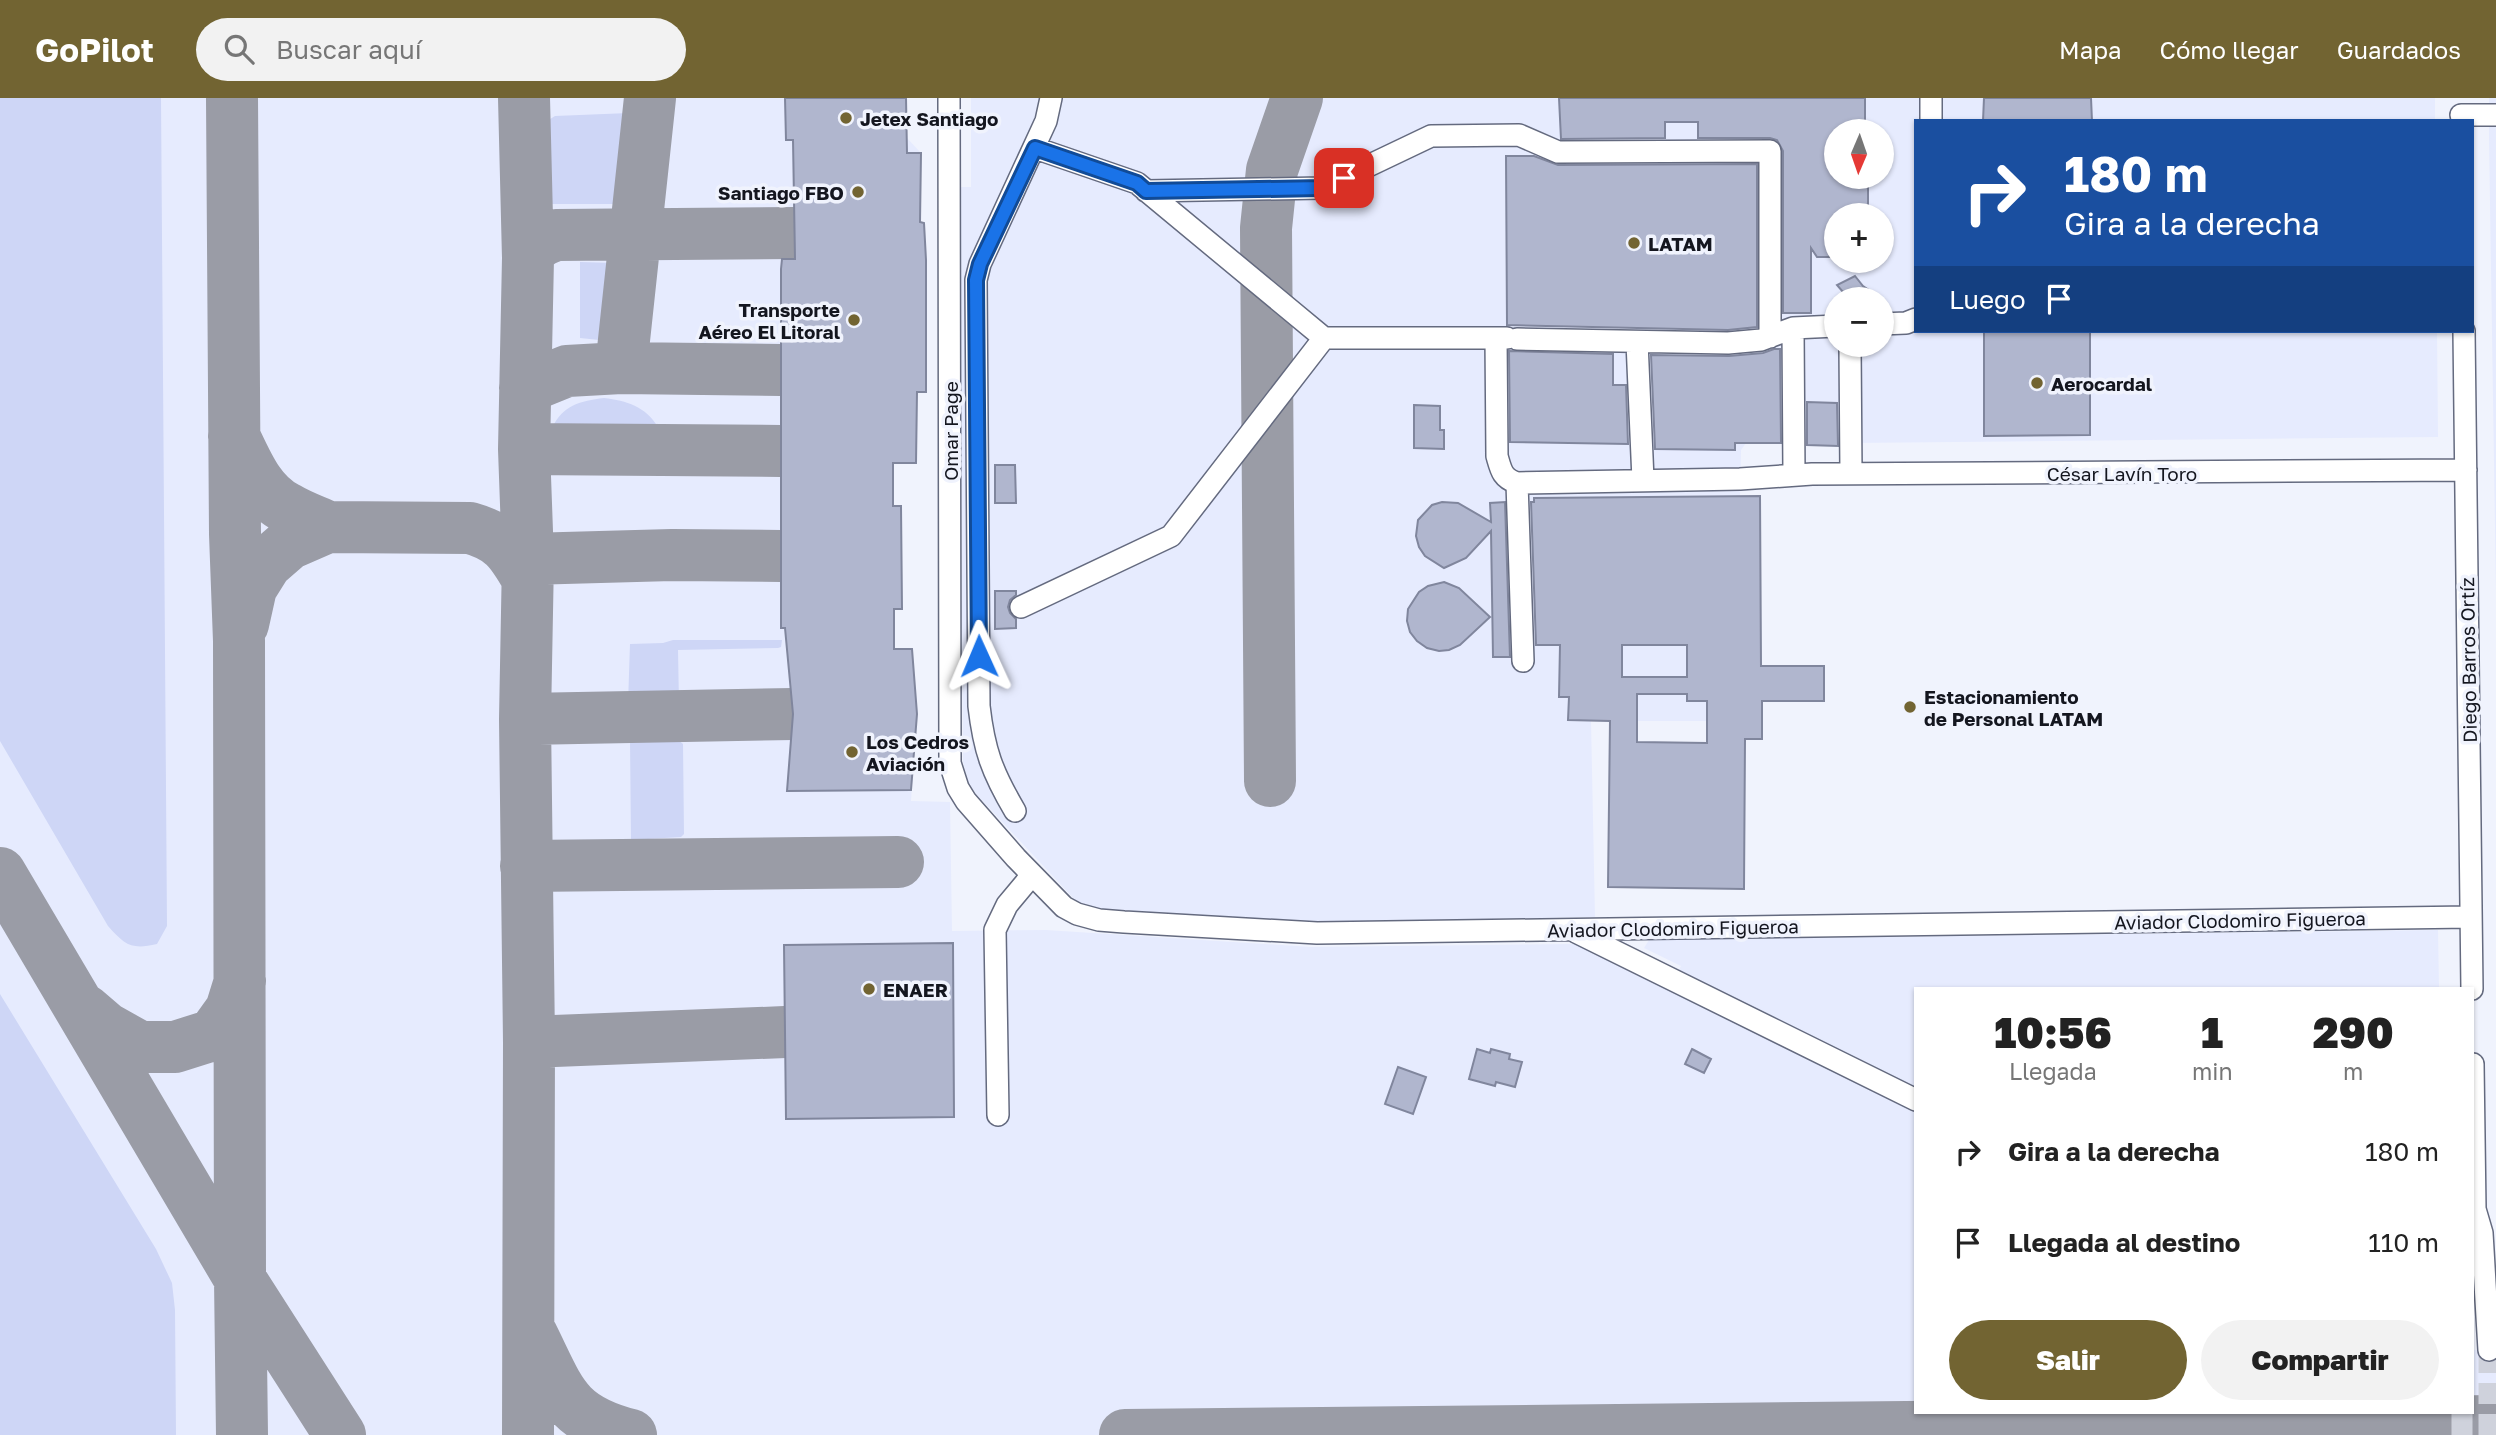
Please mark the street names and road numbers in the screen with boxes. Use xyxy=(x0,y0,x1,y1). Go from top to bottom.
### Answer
street label: Omar Page xyxy=(939,381,962,481)
street label: César Lavín Toro xyxy=(2047,462,2197,485)
street label: Diego Barros Ortíz xyxy=(2455,577,2481,743)
street label: Aviador Clodomiro Figueroa xyxy=(2114,906,2366,934)
street label: Aviador Clodomiro Figueroa xyxy=(1547,914,1799,942)

